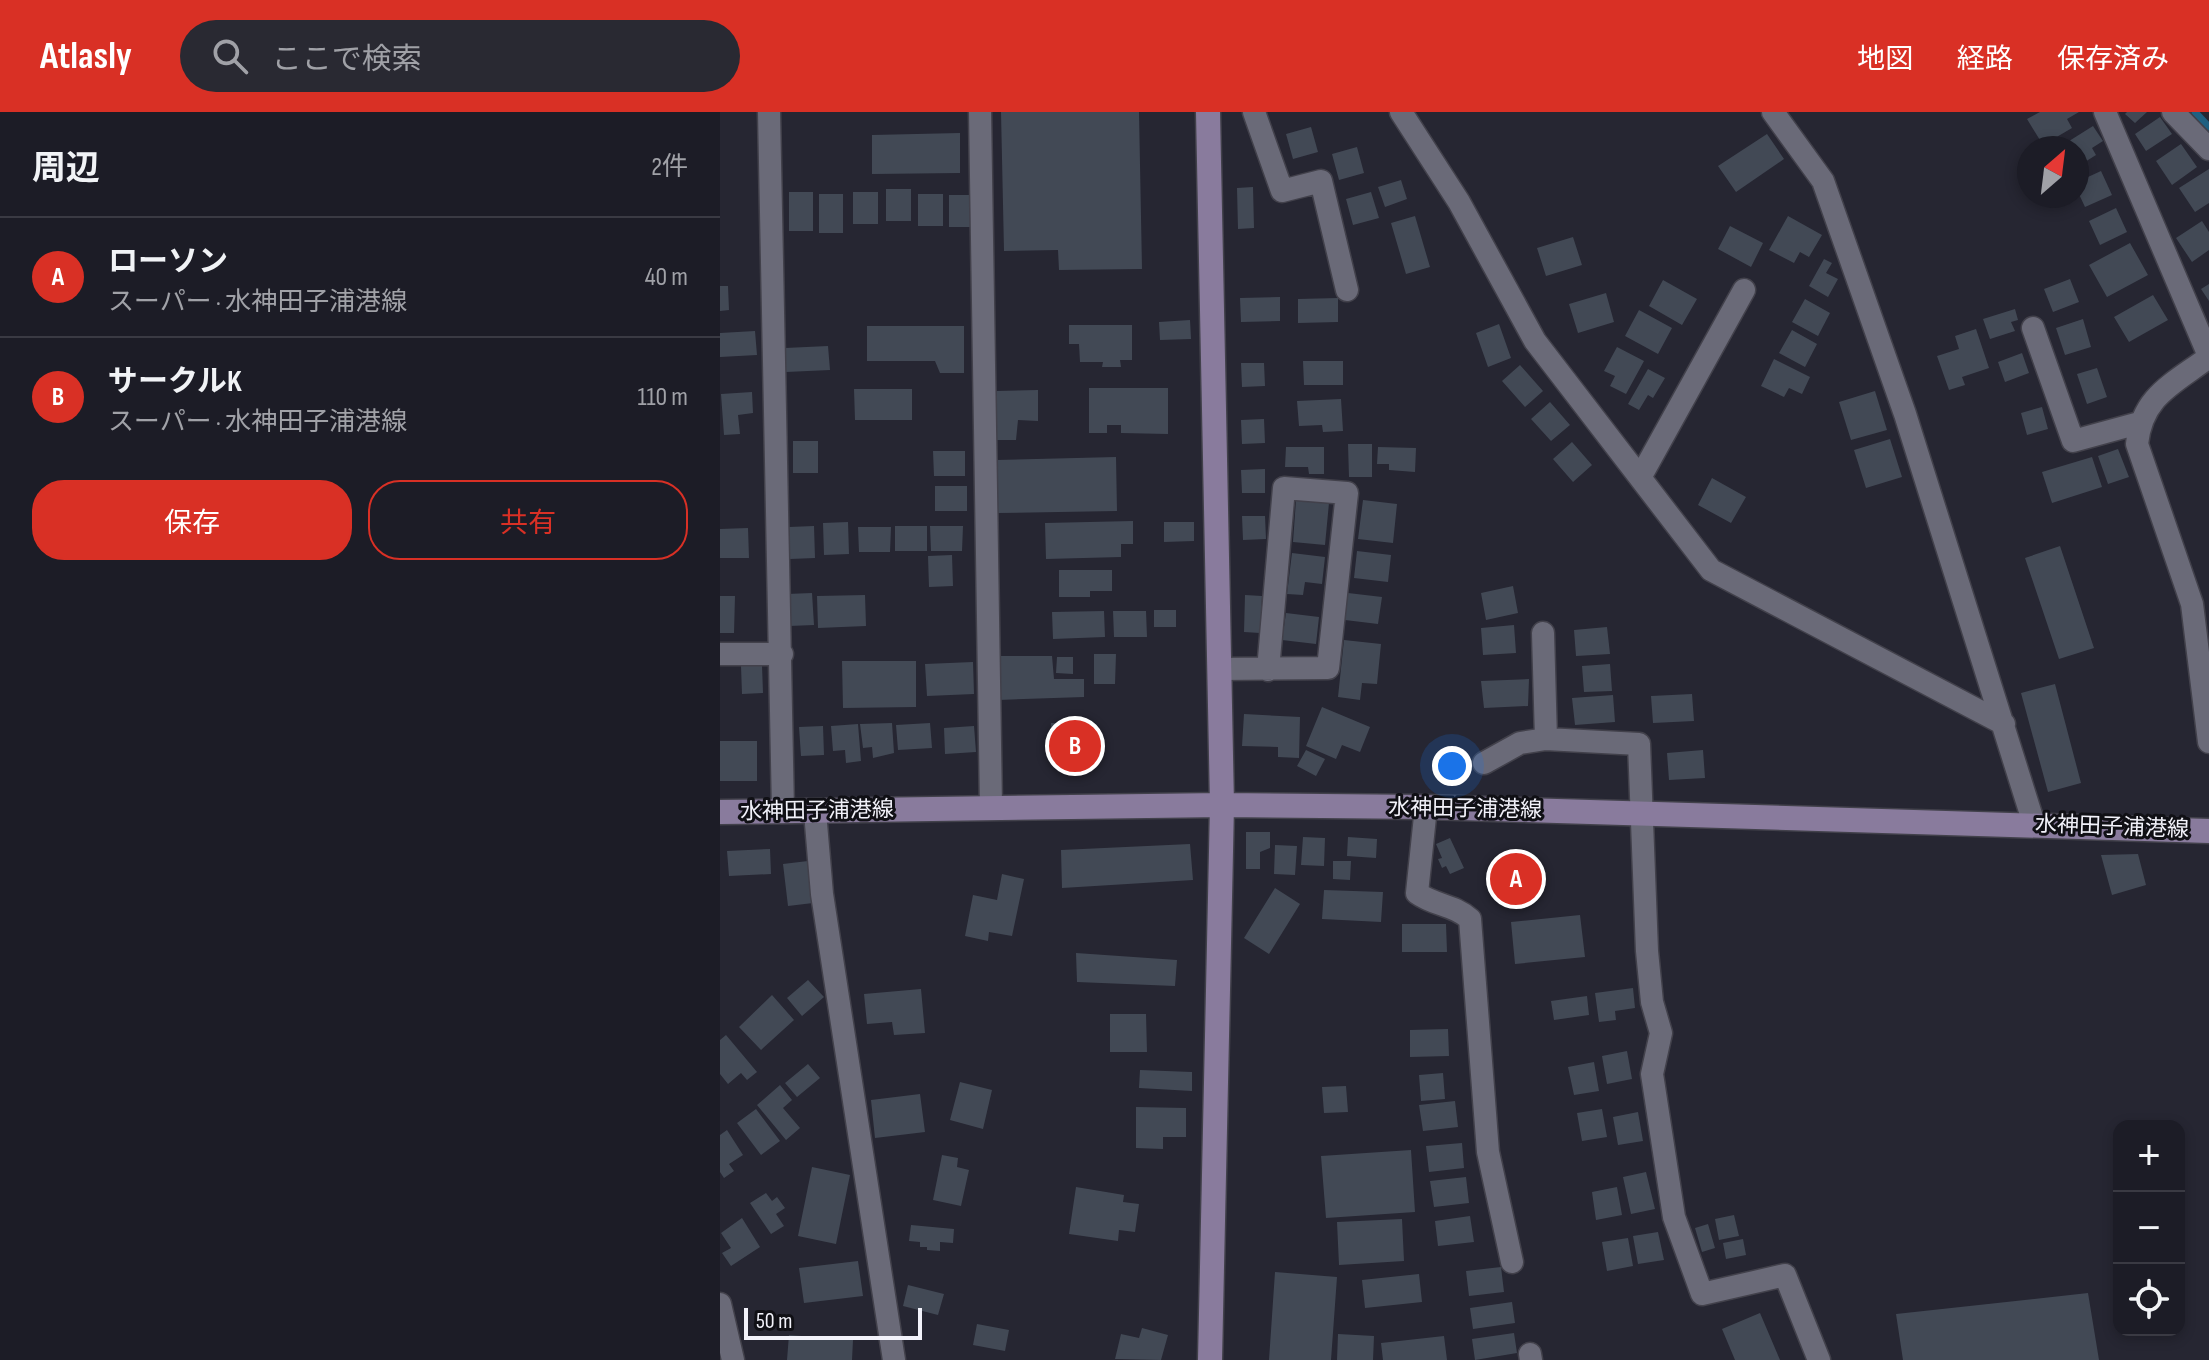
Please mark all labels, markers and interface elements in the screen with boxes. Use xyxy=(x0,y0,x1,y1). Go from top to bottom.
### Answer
search box xyxy=(180,20,740,92)
text: Atlasly xyxy=(40,34,132,79)
icon: search xyxy=(208,34,252,78)
text: ここで検索 xyxy=(272,42,422,78)
text: 地図 xyxy=(1857,43,1913,76)
text: 経路 xyxy=(1957,43,2013,76)
text: 保存済み xyxy=(2057,43,2169,76)
north arrow xyxy=(2017,136,2089,208)
text: 周辺 xyxy=(32,148,100,189)
text: 2件 xyxy=(651,152,688,183)
text: ローソン xyxy=(108,244,228,280)
text: A xyxy=(52,262,64,293)
text: 40 m xyxy=(645,262,688,293)
text: スーパー · 水神田子浦港線 xyxy=(108,287,407,318)
text: サークルK xyxy=(108,364,242,400)
text: B xyxy=(52,382,64,413)
text: 110 m xyxy=(637,382,688,413)
text: スーパー · 水神田子浦港線 xyxy=(108,407,407,438)
button: 保存 xyxy=(32,480,352,560)
button: 共有 xyxy=(368,480,688,560)
pin: B xyxy=(1049,716,1101,776)
your location xyxy=(1432,746,1472,786)
street label: 水神田子浦港線 xyxy=(1388,794,1542,824)
street label: 水神田子浦港線 xyxy=(740,796,894,826)
street label: 水神田子浦港線 xyxy=(2035,811,2189,843)
pin: A xyxy=(1490,849,1542,909)
map controls xyxy=(2113,1120,2185,1336)
button: + xyxy=(2113,1120,2185,1192)
button: − xyxy=(2113,1192,2185,1264)
button: locate xyxy=(2113,1264,2185,1336)
scale bar xyxy=(744,1304,922,1340)
text: 50 m xyxy=(756,1308,792,1335)

